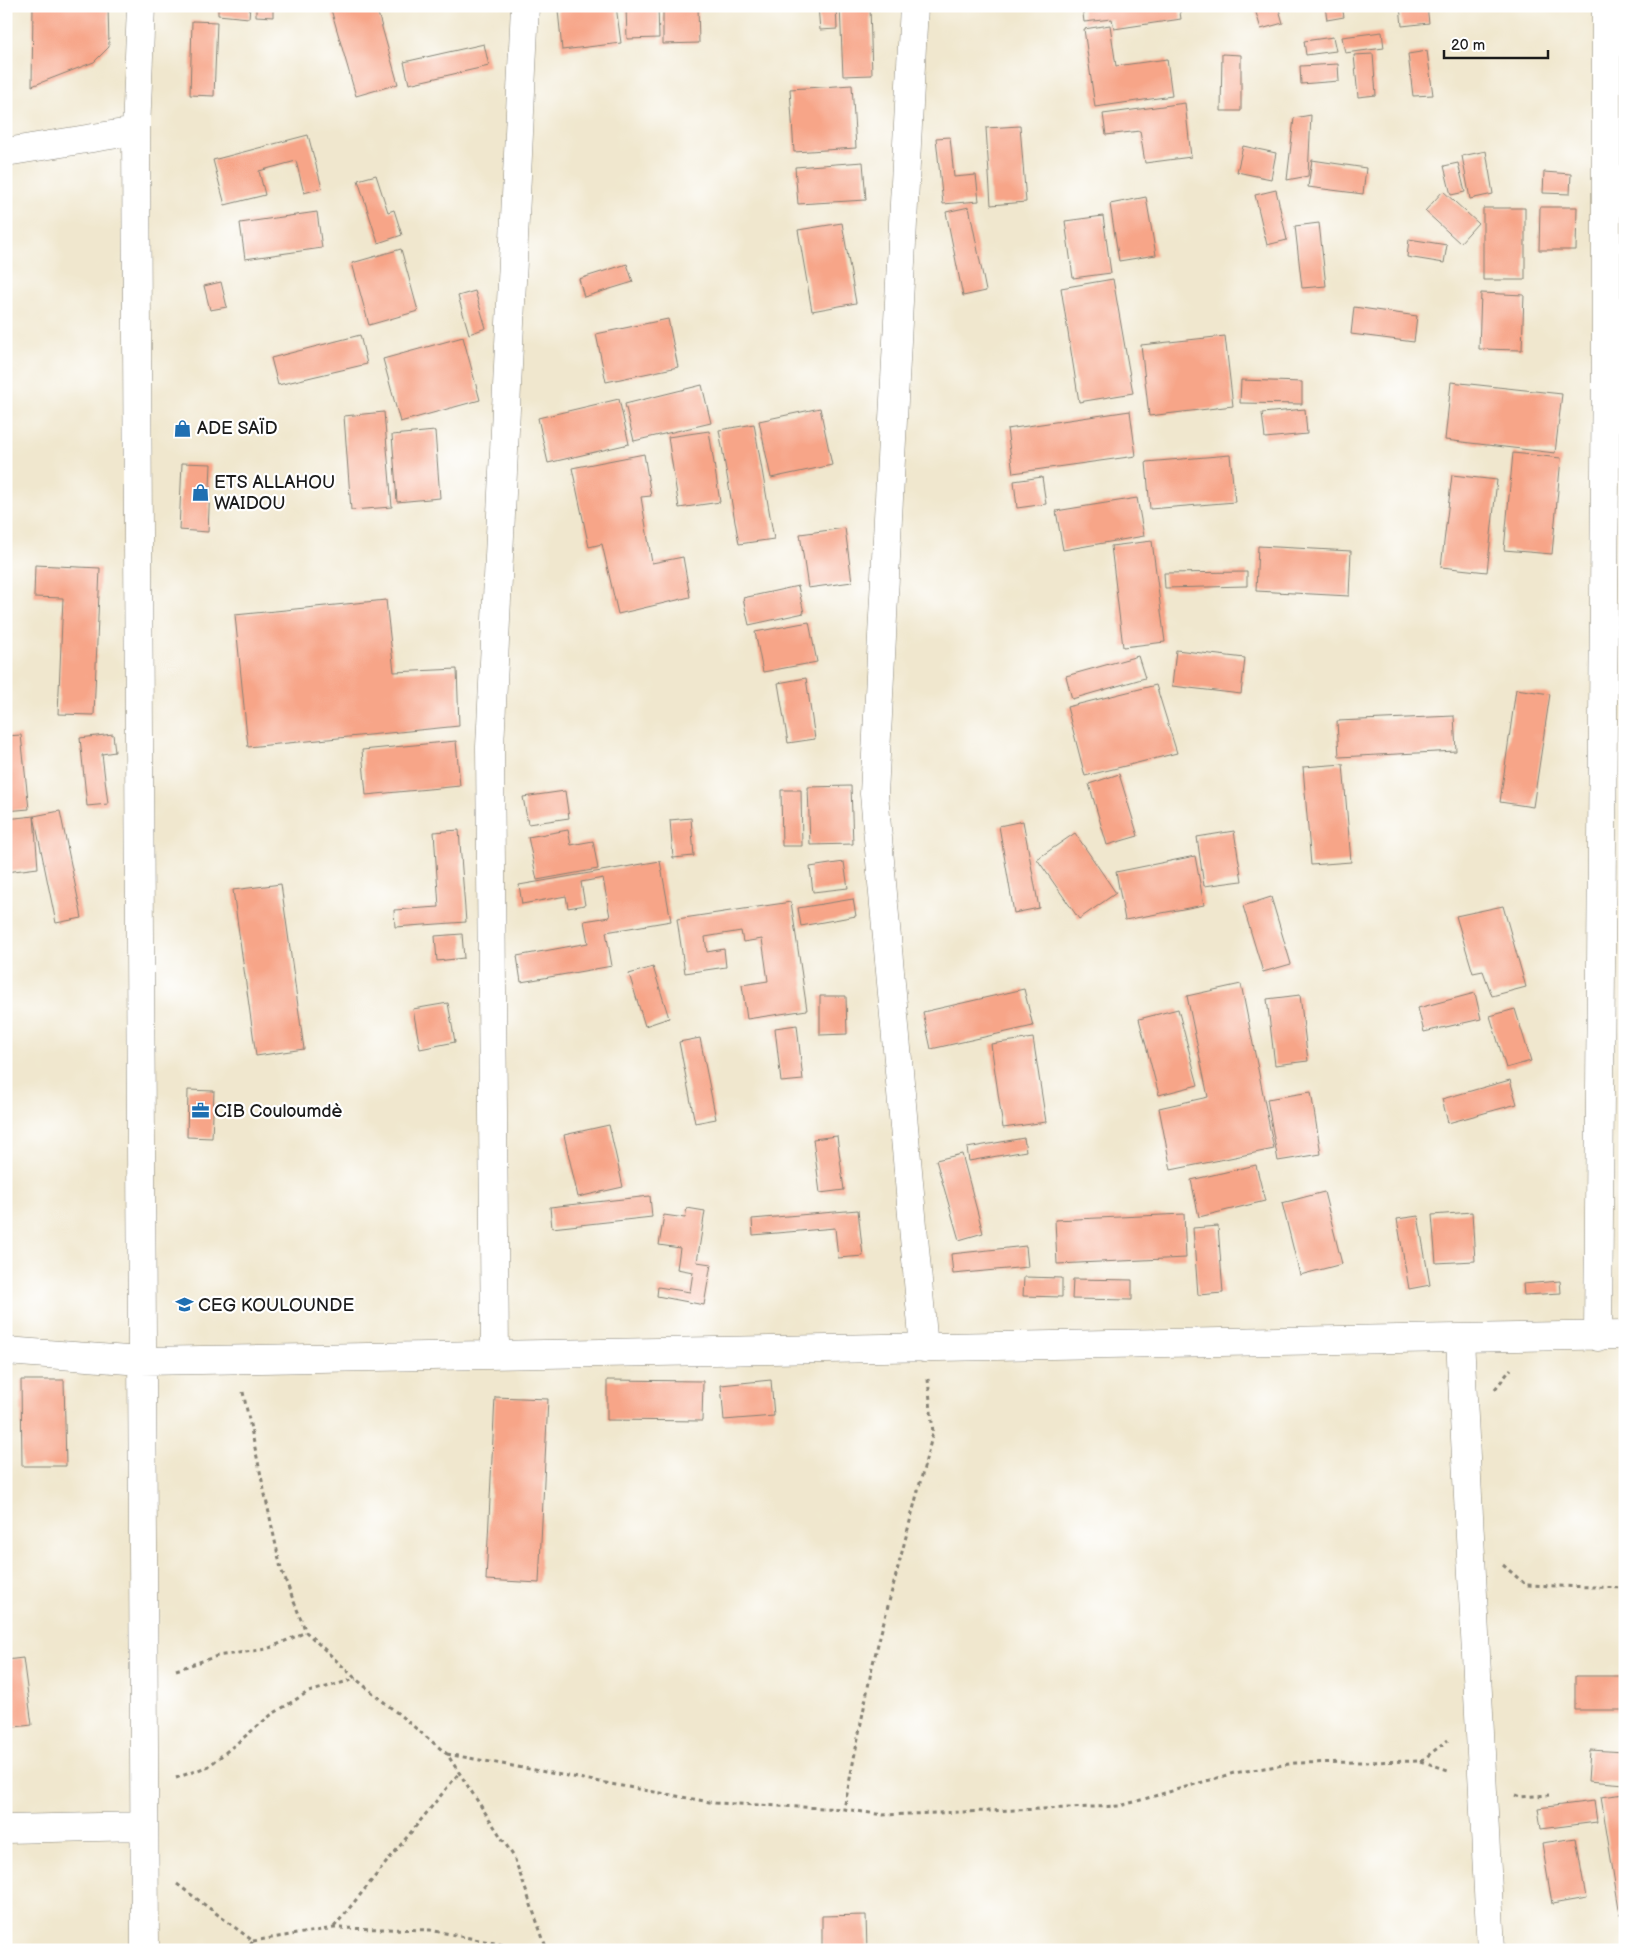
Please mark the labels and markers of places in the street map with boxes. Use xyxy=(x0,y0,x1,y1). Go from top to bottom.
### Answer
place label: ADE SAÏD xyxy=(197,417,278,439)
shop icon: ADE SAÏD xyxy=(173,418,193,438)
place label: ETS ALLAHOU WAIDOU xyxy=(214,472,335,514)
shop icon: ETS ALLAHOU WAIDOU xyxy=(190,482,210,502)
office icon: CIB Couloumdè xyxy=(190,1101,210,1121)
place label: CIB Couloumdè xyxy=(214,1101,343,1122)
school or university icon: CEG KOULOUNDE xyxy=(174,1295,194,1315)
place label: CEG KOULOUNDE xyxy=(198,1295,354,1316)

